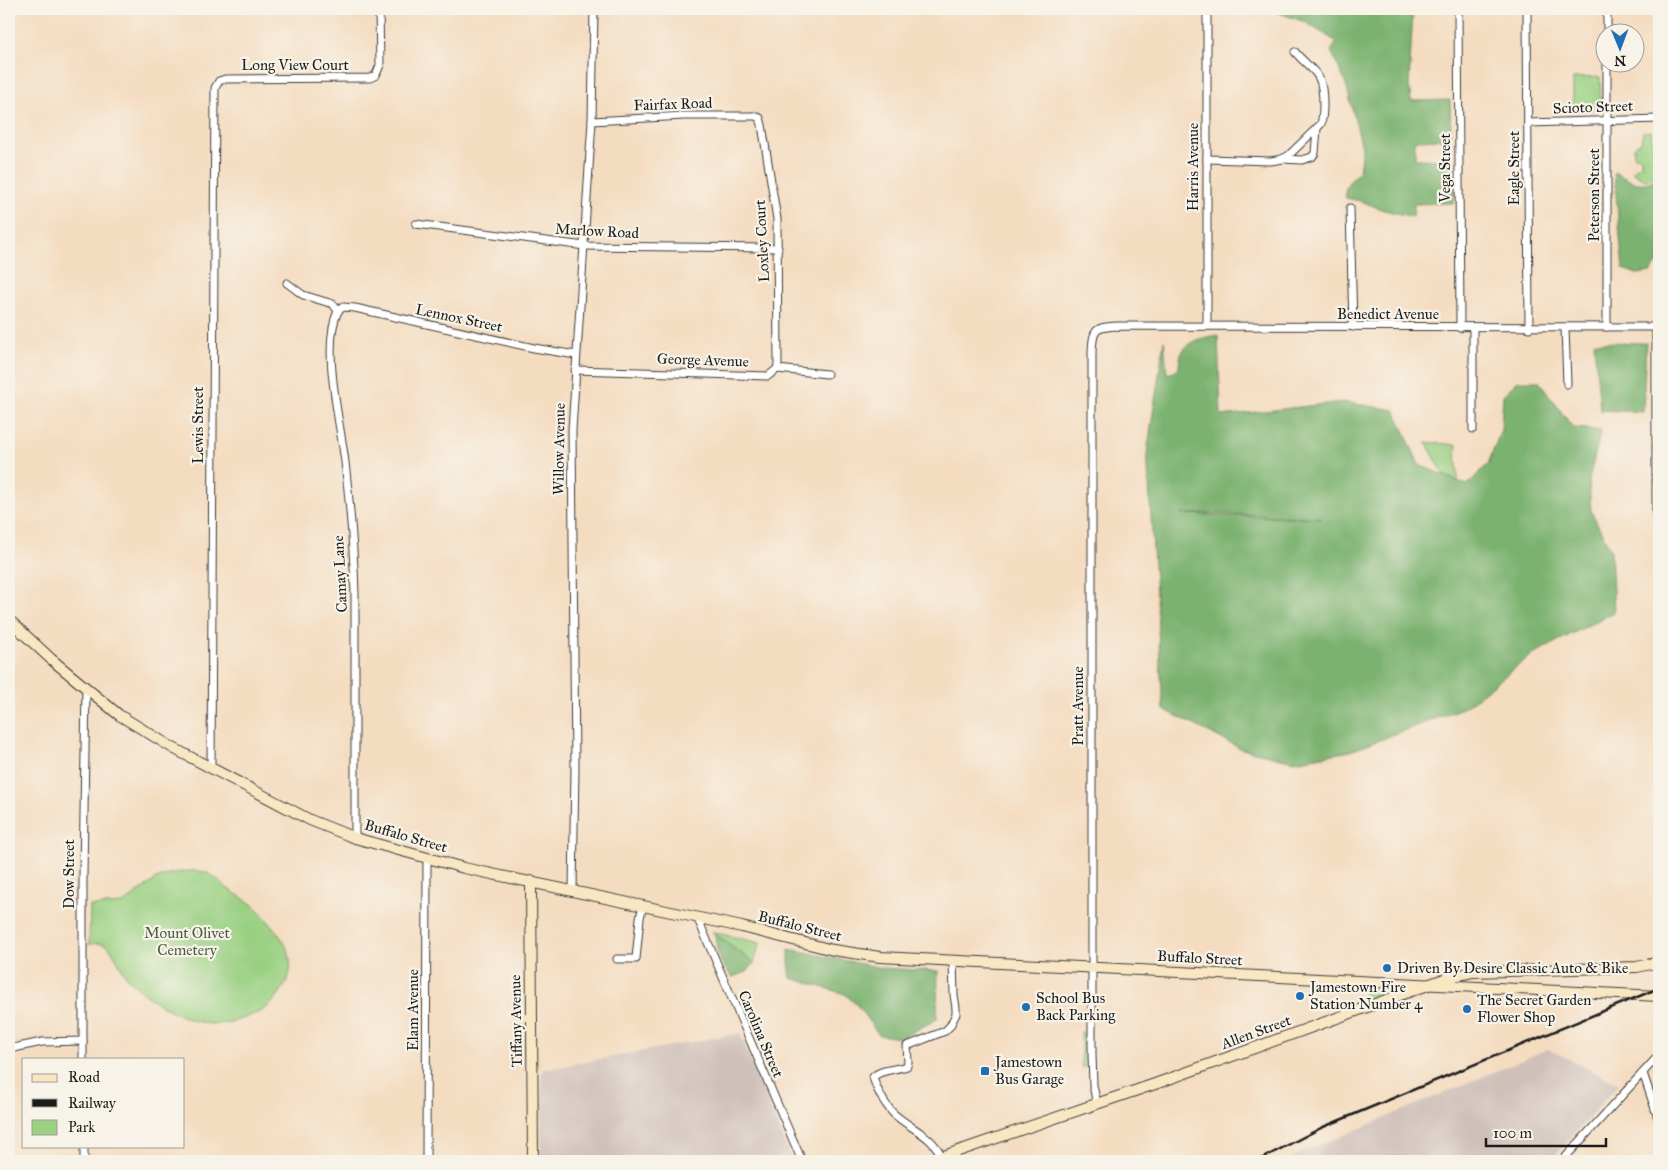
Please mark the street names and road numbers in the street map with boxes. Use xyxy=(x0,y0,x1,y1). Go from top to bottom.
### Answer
street label: Long View Court xyxy=(241,56,350,74)
street label: Fairfax Road xyxy=(633,94,713,114)
street label: Scioto Street xyxy=(1553,97,1634,117)
street label: Harris Avenue xyxy=(1184,123,1202,211)
street label: Eagle Street xyxy=(1505,130,1523,205)
street label: Vega Street xyxy=(1436,133,1454,204)
street label: Peterson Street xyxy=(1585,148,1603,242)
street label: Loxley Court xyxy=(751,199,773,283)
street label: Marlow Road xyxy=(555,220,640,242)
street label: Lennox Street xyxy=(414,300,505,336)
street label: Benedict Avenue xyxy=(1337,305,1439,323)
street label: George Avenue xyxy=(657,349,749,371)
street label: Lewis Street xyxy=(189,386,207,464)
street label: Willow Avenue xyxy=(549,403,569,495)
street label: Camay Lane xyxy=(329,535,351,613)
street label: Pratt Avenue xyxy=(1069,666,1087,746)
street label: Buffalo Street xyxy=(362,816,450,857)
street label: Dow Street xyxy=(60,838,78,909)
street label: Buffalo Street xyxy=(756,907,844,945)
street label: Buffalo Street xyxy=(1157,947,1244,969)
street label: Elam Avenue xyxy=(404,969,422,1051)
street label: Tiffany Avenue xyxy=(506,974,526,1068)
street label: Carolina Street xyxy=(735,988,788,1081)
street label: Allen Street xyxy=(1218,1011,1294,1053)

